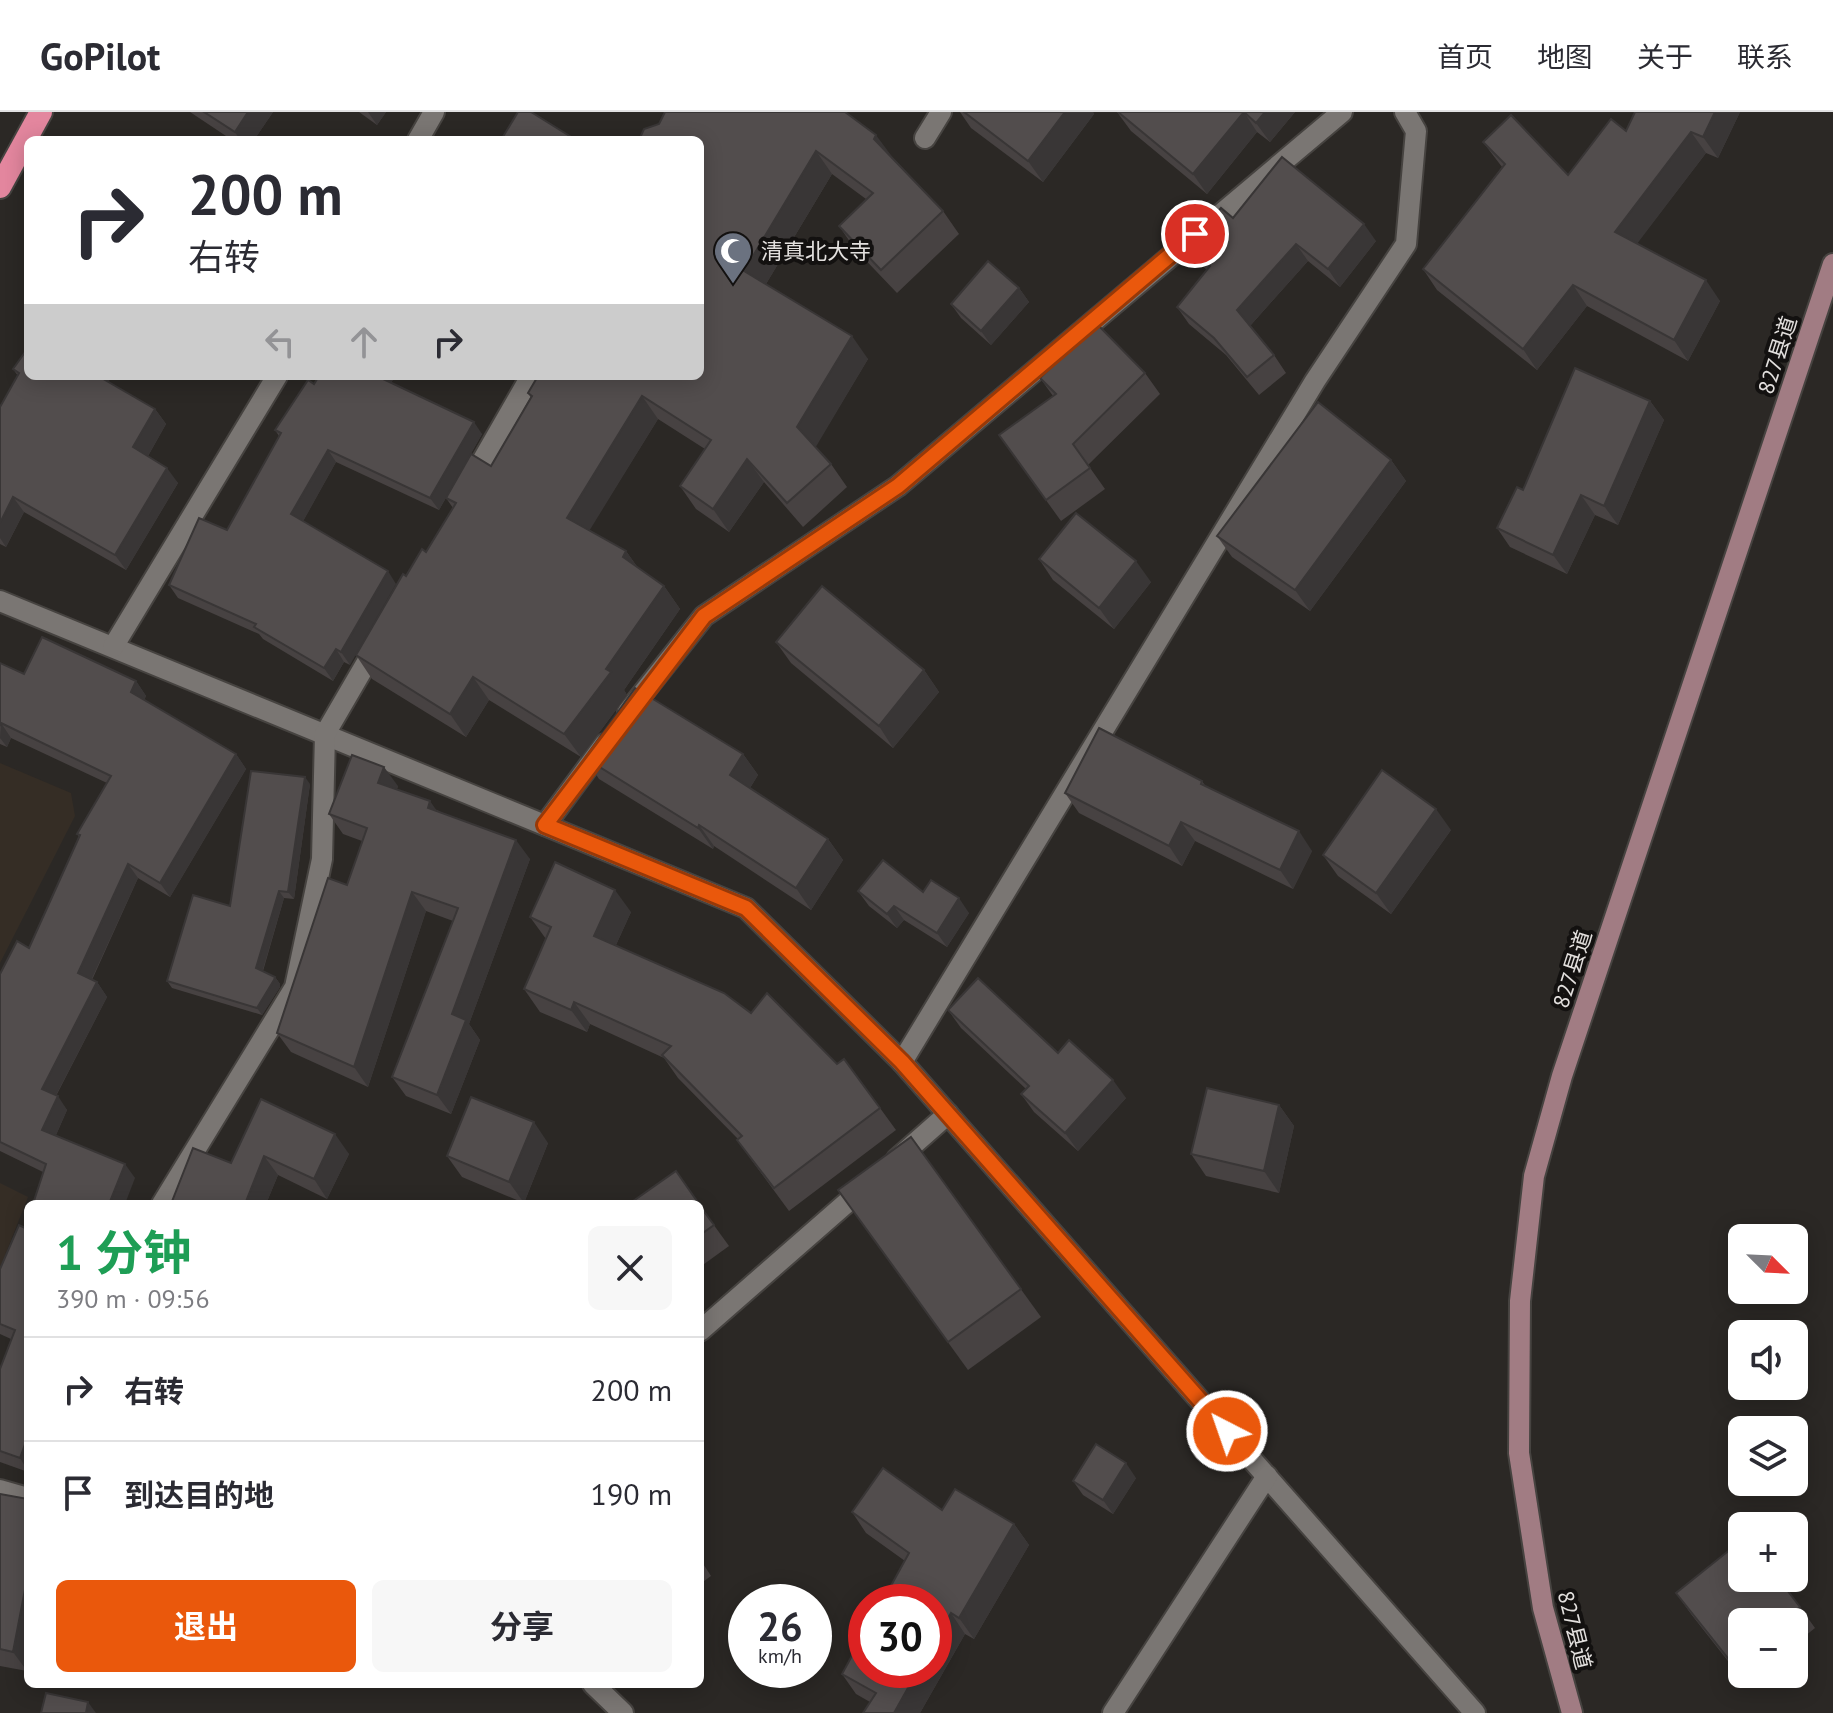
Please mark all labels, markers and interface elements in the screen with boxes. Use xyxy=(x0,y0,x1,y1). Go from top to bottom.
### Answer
text: GoPilot xyxy=(40,31,160,80)
text: 首页 xyxy=(1437,38,1493,75)
text: 地图 xyxy=(1537,38,1593,75)
text: 关于 xyxy=(1637,38,1693,75)
text: 联系 xyxy=(1737,38,1793,75)
text: 200 m xyxy=(188,158,343,230)
icon: right xyxy=(56,168,160,272)
pin xyxy=(1161,200,1229,268)
icon: arrive xyxy=(1173,212,1217,256)
mosque icon: 清真北大寺 xyxy=(712,230,754,285)
text: 右转 xyxy=(188,233,260,280)
place label: 清真北大寺 xyxy=(761,237,871,265)
street label: 827县道 xyxy=(1751,313,1803,397)
icon: left xyxy=(258,320,302,364)
icon: ahead xyxy=(342,320,386,364)
icon: right xyxy=(426,320,470,364)
street label: 827县道 xyxy=(1546,927,1598,1011)
text: 1 分钟 xyxy=(56,1221,191,1283)
north arrow xyxy=(1728,1224,1808,1304)
map controls xyxy=(1728,1224,1808,1688)
button: close xyxy=(588,1226,672,1310)
text: 390 m · 09:56 xyxy=(56,1282,210,1315)
button: sound xyxy=(1728,1320,1808,1400)
icon: right xyxy=(56,1367,100,1411)
text: 200 m xyxy=(591,1370,672,1409)
text: 右转 xyxy=(124,1371,184,1410)
position arrow xyxy=(1185,1389,1269,1473)
button: layers xyxy=(1728,1416,1808,1496)
icon: arrive xyxy=(56,1471,100,1515)
text: 190 m xyxy=(591,1474,672,1513)
text: 到达目的地 xyxy=(124,1475,274,1514)
button: + xyxy=(1728,1512,1808,1592)
button: 退出 xyxy=(56,1580,356,1672)
button: 分享 xyxy=(372,1580,672,1672)
speed limit sign: 30 xyxy=(848,1584,952,1688)
street label: 827县道 xyxy=(1552,1588,1598,1672)
text: 26 xyxy=(757,1600,803,1652)
button: − xyxy=(1728,1608,1808,1688)
text: km/h xyxy=(758,1643,802,1669)

